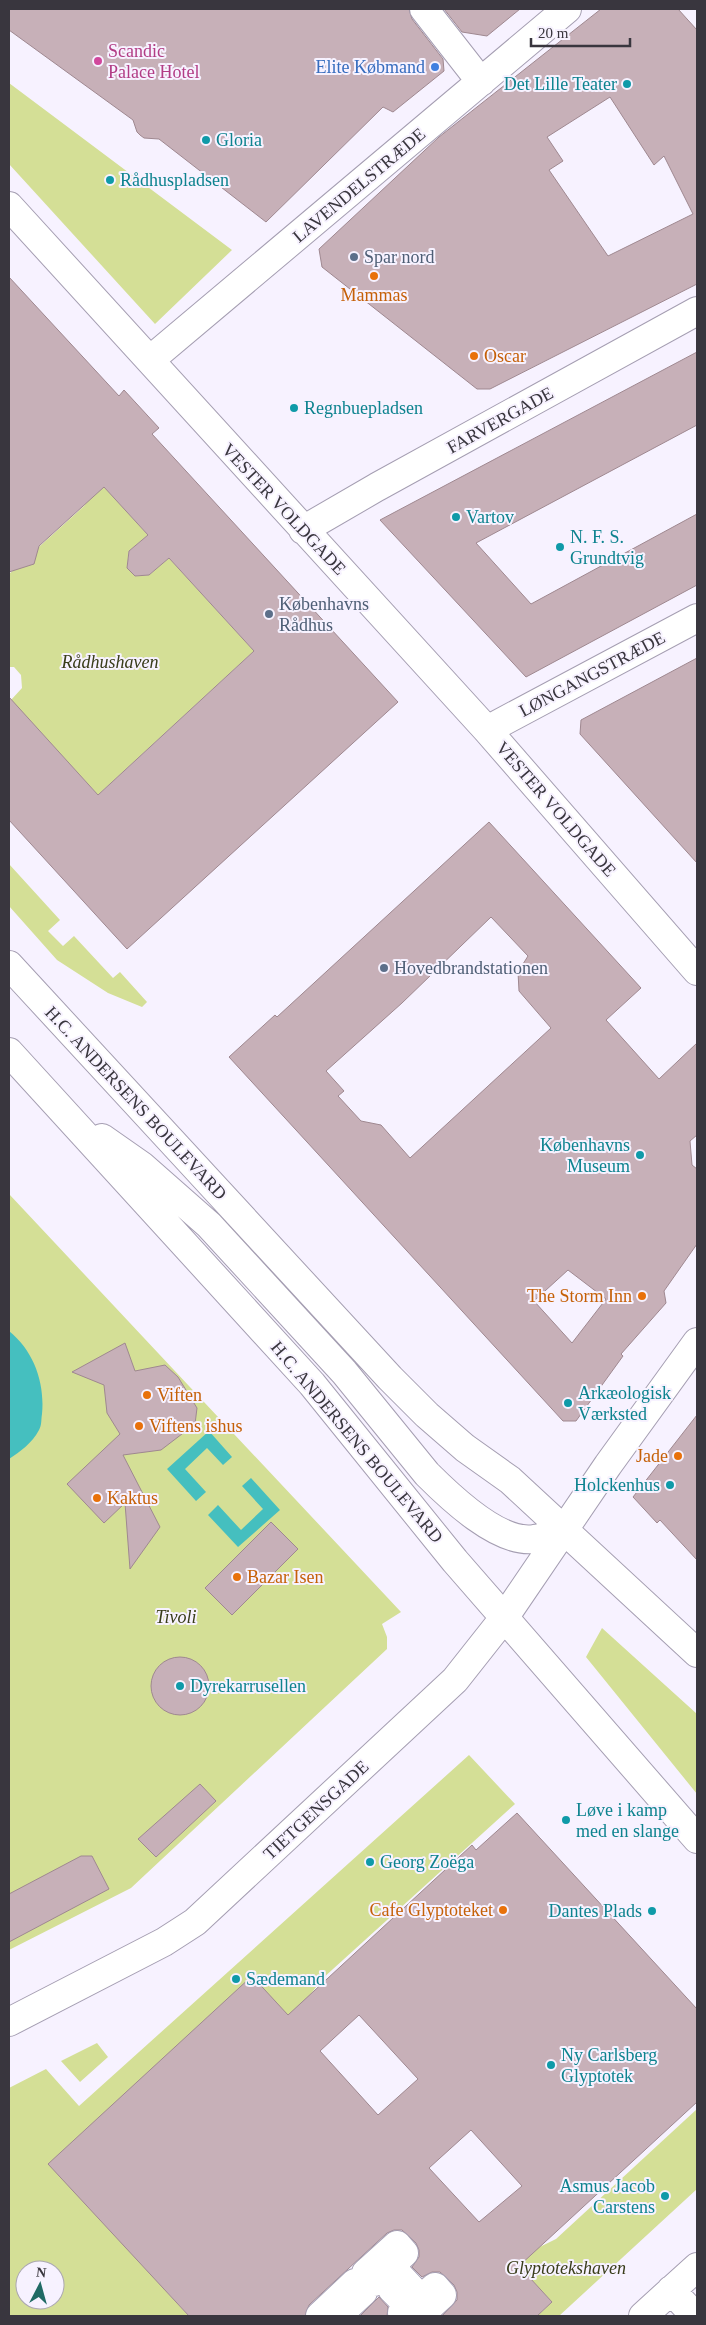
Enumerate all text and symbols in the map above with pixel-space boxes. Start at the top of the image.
scale bar [531,15,630,47]
text: 20 m [538,25,569,41]
place label: Scandic Palace Hotel [108,41,199,82]
marker: Scandic Palace Hotel [92,55,104,67]
place label: Elite Købmand [316,57,425,77]
marker: Elite Købmand [429,61,441,73]
place label: Det Lille Teater [504,74,617,94]
marker: Det Lille Teater [621,78,633,90]
street label: LAVENDELSTRÆDE [289,124,429,246]
place label: Gloria [216,130,262,150]
marker: Gloria [200,134,212,146]
place label: Rådhuspladsen [120,170,229,190]
marker: Rådhuspladsen [104,174,116,186]
place label: Spar nord [364,247,435,267]
marker: Spar nord [348,251,360,263]
marker: Mammas [368,270,380,282]
place label: Mammas [341,285,408,305]
place label: Oscar [484,346,526,366]
marker: Oscar [468,350,480,362]
street label: FARVERGADE [443,383,557,457]
place label: Regnbuepladsen [304,398,423,418]
marker: Regnbuepladsen [288,402,300,414]
street label: VESTER VOLDGADE [218,439,350,579]
place label: Vartov [466,507,514,527]
marker: Vartov [450,511,462,523]
place label: N. F. S. Grundtvig [570,527,644,568]
marker: N. F. S. Grundtvig [554,541,566,553]
place label: Københavns Rådhus [279,594,369,635]
marker: Københavns Rådhus [263,608,275,620]
street label: LØNGANGSTRÆDE [516,627,668,721]
park label: Rådhushaven [61,652,158,672]
street label: VESTER VOLDGADE [492,737,620,881]
place label: Hovedbrandstationen [394,958,548,978]
marker: Hovedbrandstationen [378,962,390,974]
street label: H.C. ANDERSENS BOULEVARD [41,1002,231,1204]
place label: Københavns Museum [540,1135,630,1176]
marker: Københavns Museum [634,1149,646,1161]
place label: The Storm Inn [527,1286,632,1306]
marker: The Storm Inn [636,1290,648,1302]
street label: H.C. ANDERSENS BOULEVARD [267,1337,447,1547]
place label: Arkæologisk Værksted [578,1383,671,1424]
place label: Viften [157,1385,202,1405]
marker: Viften [141,1389,153,1401]
marker: Arkæologisk Værksted [562,1397,574,1409]
place label: Viftens ishus [149,1416,242,1436]
marker: Viftens ishus [133,1420,145,1432]
place label: Jade [636,1446,668,1466]
marker: Jade [672,1450,684,1462]
place label: Holckenhus [574,1475,660,1495]
marker: Holckenhus [664,1479,676,1491]
place label: Kaktus [107,1488,158,1508]
marker: Kaktus [91,1492,103,1504]
place label: Bazar Isen [247,1567,323,1587]
marker: Bazar Isen [231,1571,243,1583]
park label: Tivoli [155,1607,197,1627]
place label: Dyrekarrusellen [190,1676,306,1696]
marker: Dyrekarrusellen [174,1680,186,1692]
street label: TIETGENSGADE [259,1756,373,1864]
place label: Løve i kamp med en slange [576,1800,679,1841]
marker: Løve i kamp med en slange [560,1814,572,1826]
place label: Georg Zoëga [380,1852,474,1872]
marker: Georg Zoëga [364,1856,376,1868]
place label: Cafe Glyptoteket [370,1900,493,1920]
place label: Dantes Plads [549,1901,642,1921]
marker: Cafe Glyptoteket [497,1904,509,1916]
marker: Dantes Plads [646,1905,658,1917]
place label: Sædemand [246,1969,325,1989]
marker: Sædemand [230,1973,242,1985]
place label: Ny Carlsberg Glyptotek [561,2045,657,2086]
marker: Ny Carlsberg Glyptotek [545,2059,557,2071]
place label: Asmus Jacob Carstens [560,2176,655,2217]
marker: Asmus Jacob Carstens [659,2190,671,2202]
park label: Glyptotekshaven [506,2258,626,2278]
north arrow [15,2260,65,2310]
text: N [35,2265,47,2281]

